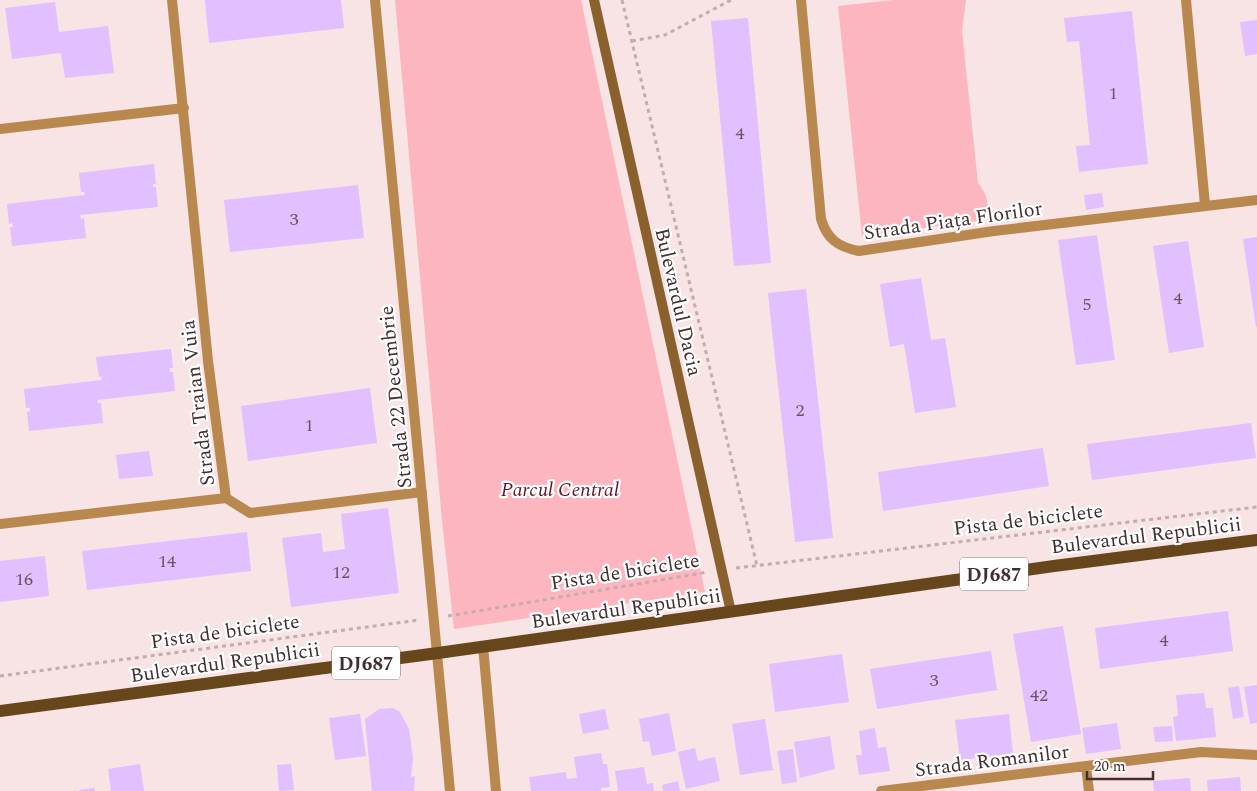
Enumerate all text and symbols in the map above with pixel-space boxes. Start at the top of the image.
house number: 1 [1109,80,1118,107]
house number: 4 [736,120,745,147]
street label: Strada Piața Florilor [862,194,1044,248]
house number: 3 [290,206,299,233]
street label: Bulevardul Dacia [646,225,710,380]
house number: 4 [1174,285,1183,312]
house number: 5 [1083,291,1092,318]
street label: Strada 22 Decembrie [371,304,421,490]
street label: Strada Traian Vuia [173,318,223,488]
house number: 2 [796,397,805,424]
house number: 1 [305,412,314,439]
park label: Parcul Central [501,475,619,505]
street label: Pista de biciclete [952,496,1105,544]
street label: Bulevardul Republicii [1049,509,1243,563]
street label: Pista de biciclete [549,545,702,599]
house number: 14 [158,548,176,575]
road number: DJ687 [960,558,1028,590]
house number: 12 [332,559,350,586]
house number: 16 [15,566,33,593]
street label: Bulevardul Republicii [529,581,723,637]
street label: Pista de biciclete [149,607,302,657]
house number: 4 [1160,627,1169,654]
street label: Bulevardul Republicii [128,635,322,691]
road number: DJ687 [332,646,400,680]
house number: 3 [930,667,939,694]
house number: 42 [1030,682,1048,709]
street label: Strada Romanilor [913,737,1071,785]
scale bar [1087,748,1153,780]
text: 20 m [1094,755,1126,778]

